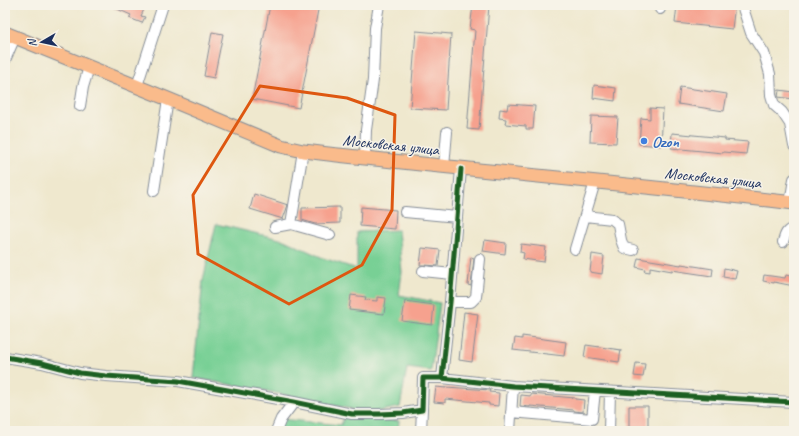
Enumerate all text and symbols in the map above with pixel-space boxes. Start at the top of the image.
north arrow [22,22,62,62]
text: N [24,37,40,48]
street label: Московская улица [342,130,441,160]
place label: Ozon [652,132,679,152]
marker: Ozon [639,136,649,146]
street label: Московская улица [664,163,763,193]

